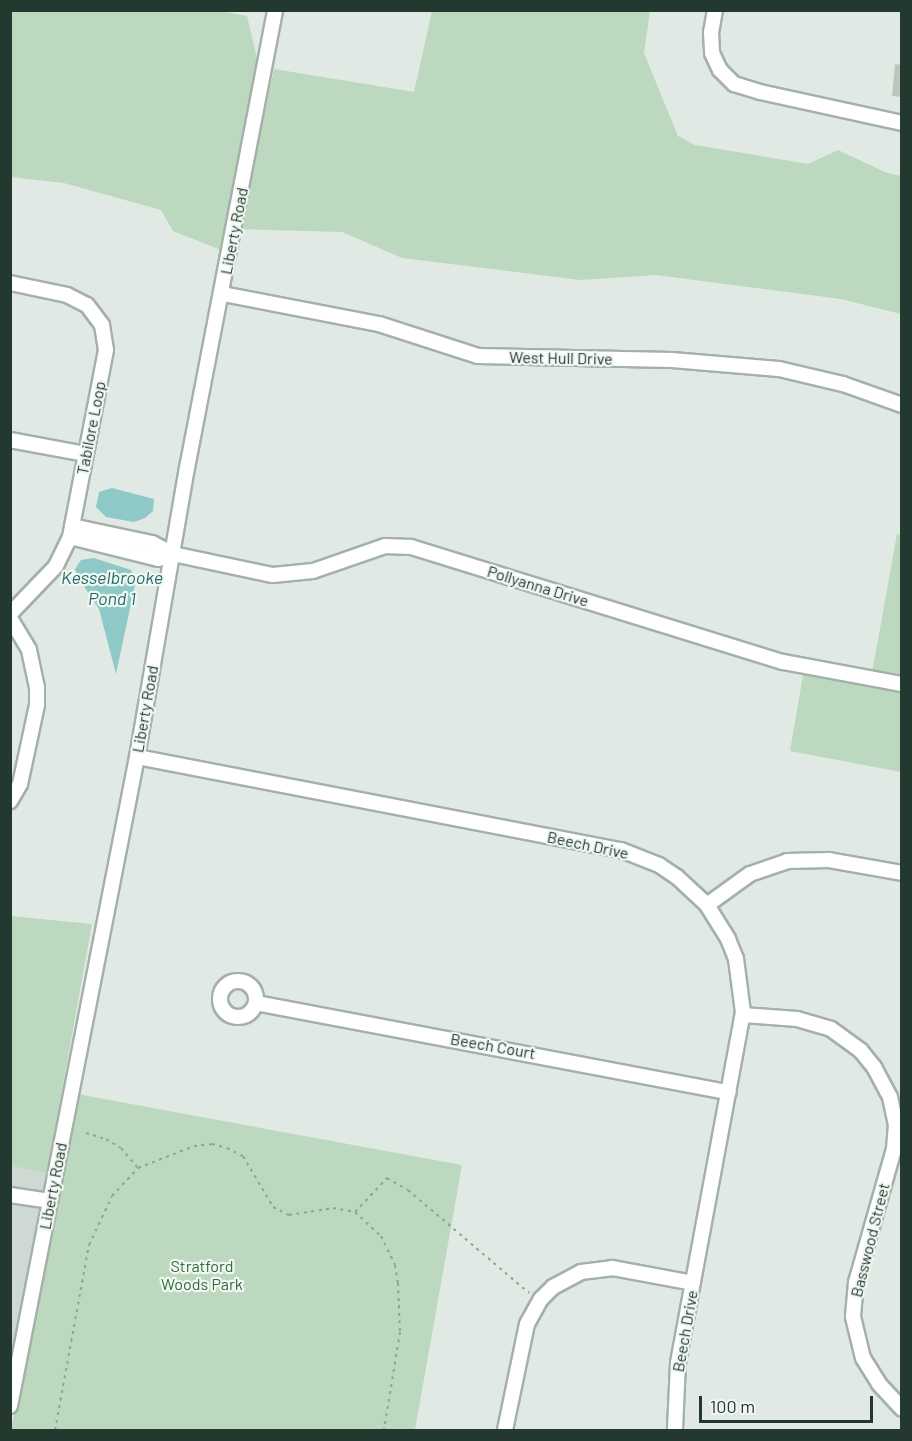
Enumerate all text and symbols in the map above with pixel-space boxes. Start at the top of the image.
street label: Liberty Road [216,186,252,276]
street label: West Hull Drive [509,347,613,369]
street label: Tabilore Loop [73,379,109,477]
street label: Pollyanna Drive [485,561,591,611]
water label: Kesselbrooke Pond 1 [61,567,163,610]
street label: Liberty Road [128,664,162,754]
street label: Beech Drive [545,827,631,863]
street label: Beech Court [449,1029,537,1063]
street label: Liberty Road [35,1141,71,1231]
street label: Basswood Street [847,1181,893,1299]
park label: Stratford Woods Park [161,1256,243,1294]
street label: Beech Drive [668,1289,702,1373]
scale bar [702,1384,876,1422]
text: 100 m [710,1395,755,1417]

